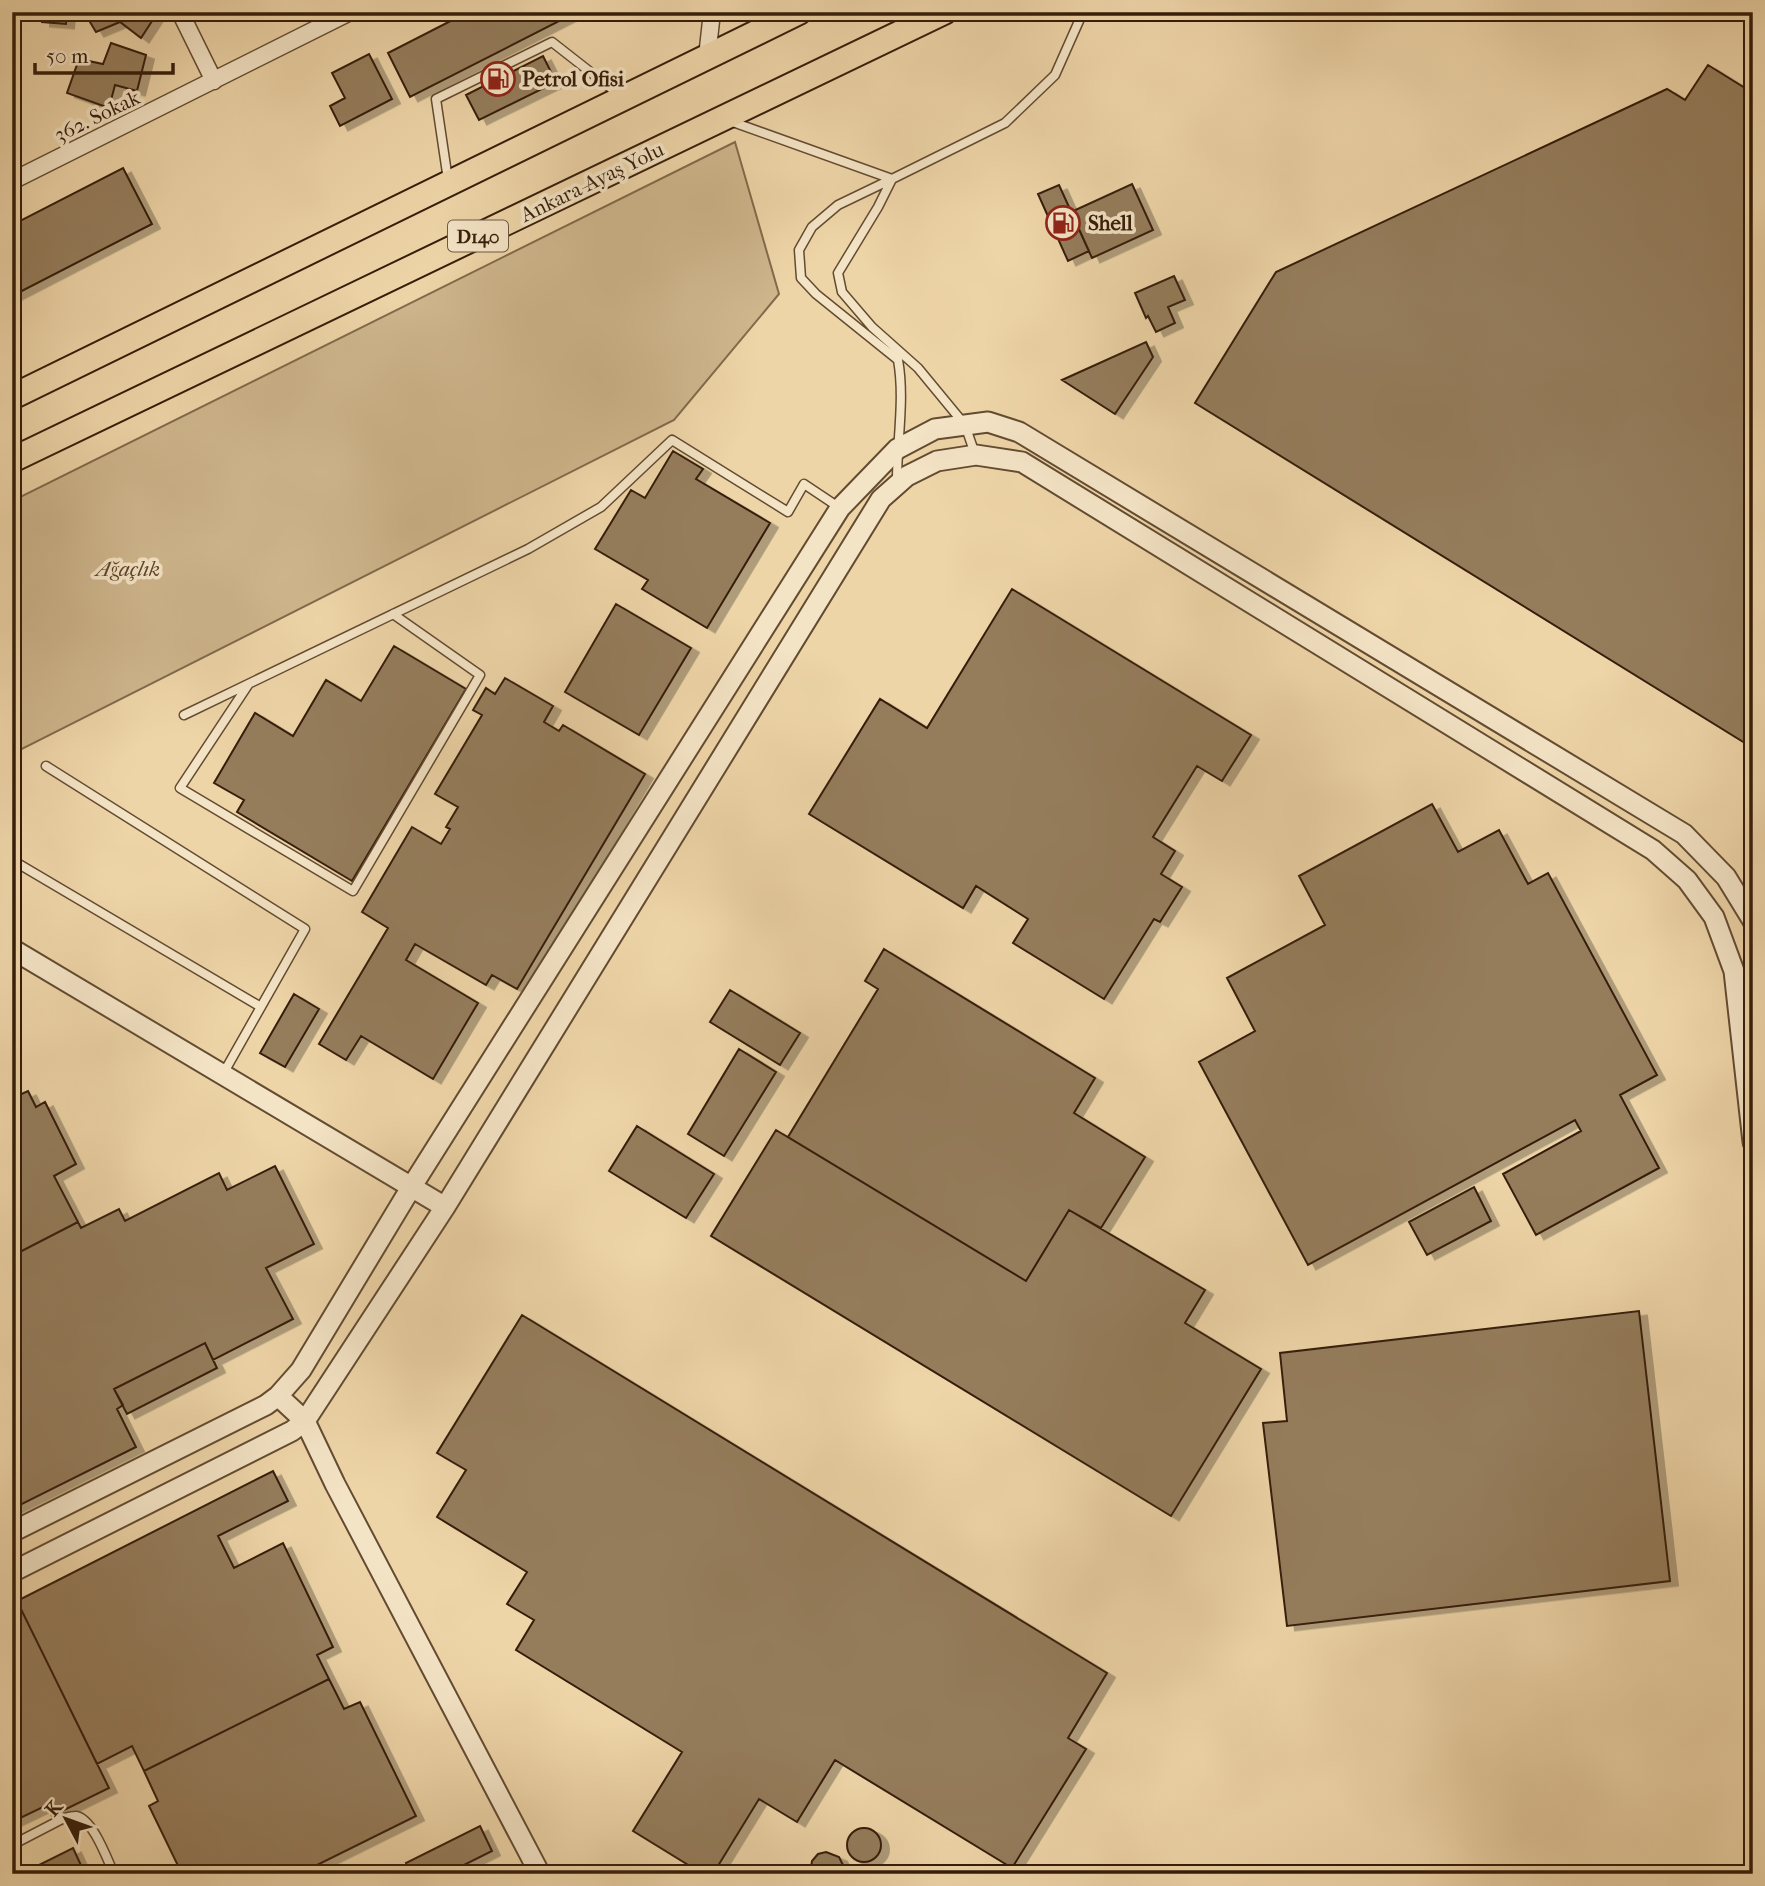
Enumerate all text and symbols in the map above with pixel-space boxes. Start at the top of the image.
scale bar [35,32,173,76]
text: 50 m [46,44,89,68]
fuel station icon: Petrol Ofisi [479,60,517,98]
place label: Petrol Ofisi [522,67,625,91]
street label: 362. Sokak [50,85,144,147]
street label: Ankara-Ayaş Yolu [516,137,668,228]
fuel station icon: Shell [1044,204,1082,242]
place label: Shell [1088,211,1133,235]
road number: D140 [448,220,508,252]
park label: Ağaçlık [93,557,160,581]
north arrow [32,1784,102,1854]
text: K [41,1795,68,1821]

